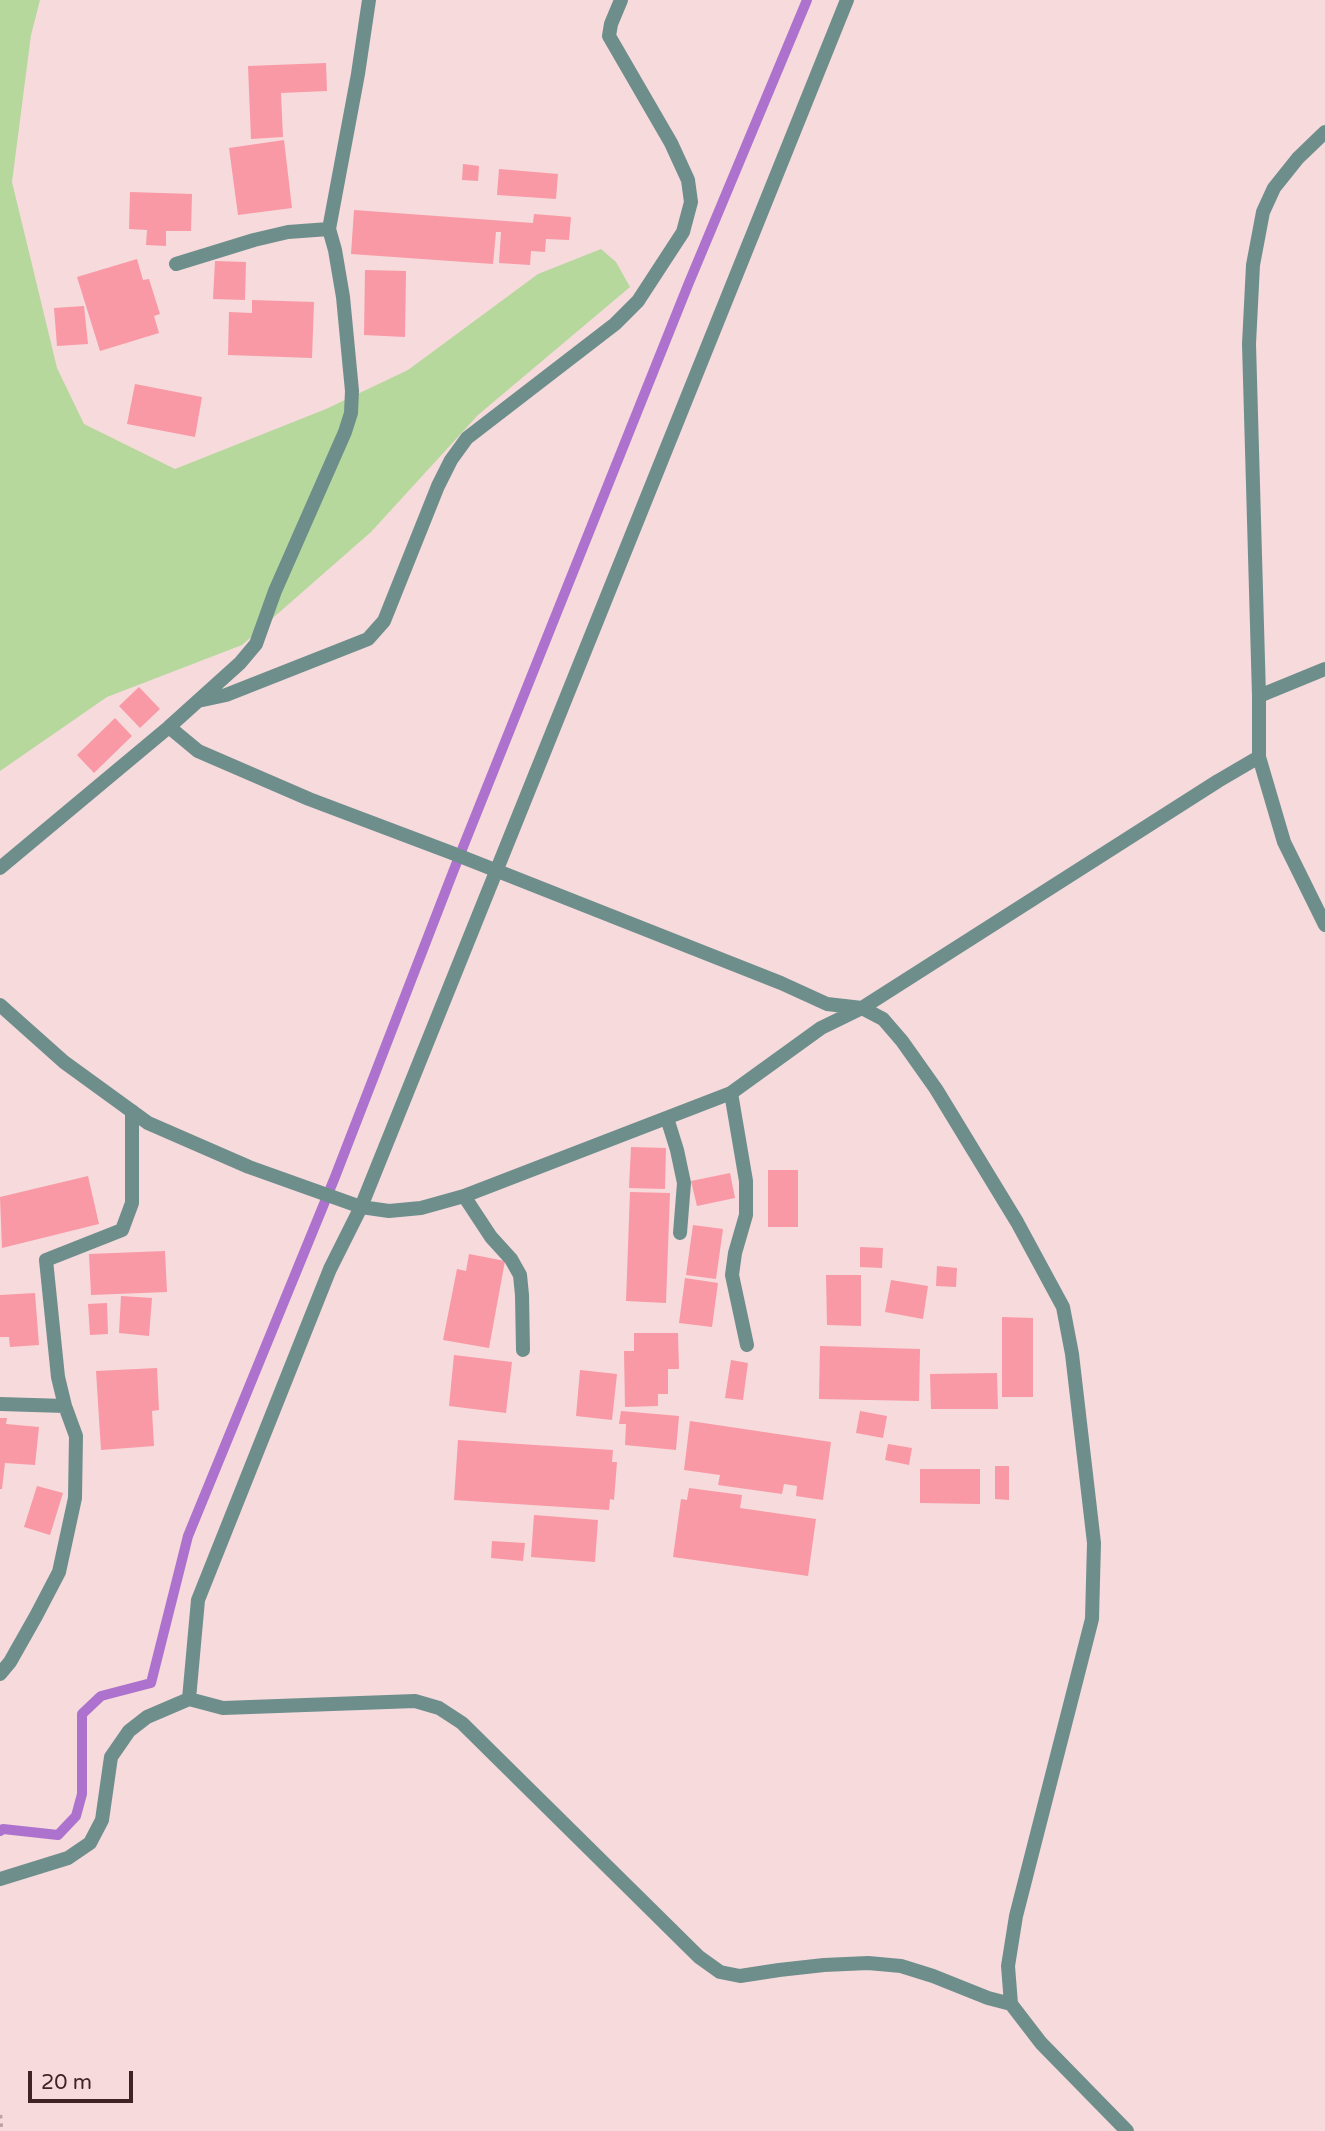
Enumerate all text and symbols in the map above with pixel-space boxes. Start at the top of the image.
scale bar [32,2058,136,2102]
text: 20 m [41,2070,92,2095]

